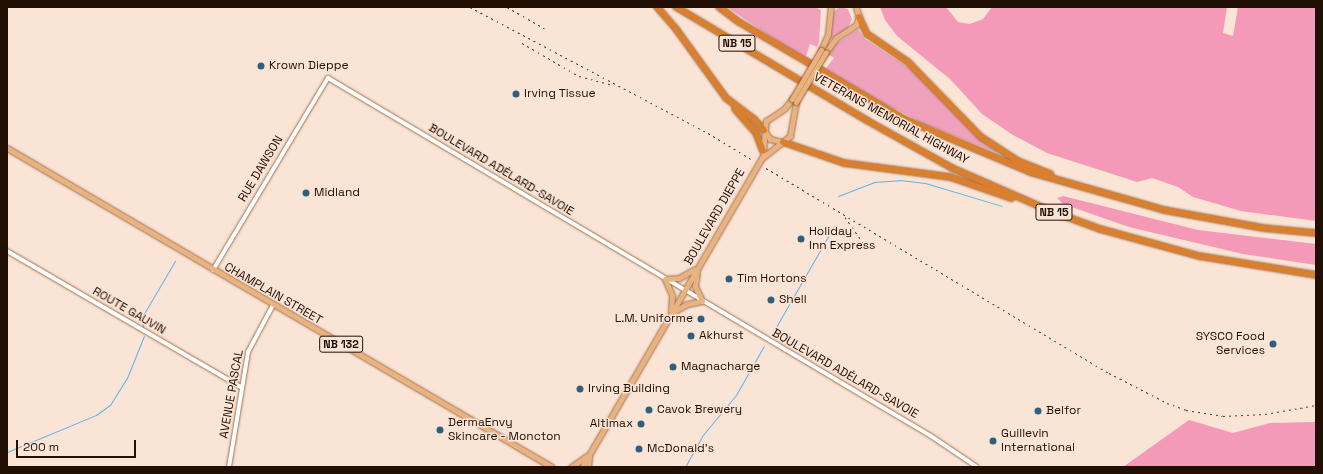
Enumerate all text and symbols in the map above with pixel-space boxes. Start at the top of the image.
road number: NB 15 [718,34,756,52]
place label: Krown Dieppe [269,59,349,73]
marker: Krown Dieppe [256,61,266,71]
street label: VETERANS MEMORIAL HIGHWAY [811,70,971,168]
place label: Irving Tissue [524,87,596,101]
marker: Irving Tissue [511,89,521,99]
street label: BOULEVARD ADÉLARD-SAVOIE [426,121,576,219]
street label: RUE DAWSON [236,133,286,205]
street label: BOULEVARD DIEPPE [682,166,748,268]
place label: Midland [314,186,360,200]
marker: Midland [301,188,311,198]
road number: NB 15 [1035,203,1073,221]
place label: Holiday Inn Express [809,225,875,253]
marker: Holiday Inn Express [796,234,806,244]
street label: CHAMPLAIN STREET [221,260,325,328]
place label: Tim Hortons [737,272,807,286]
marker: Tim Hortons [724,274,734,284]
street label: ROUTE GAUVIN [90,284,168,338]
place label: Shell [779,293,807,307]
marker: Shell [766,295,776,305]
place label: L.M. Uniforme [614,312,693,326]
marker: L.M. Uniforme [696,314,706,324]
street label: BOULEVARD ADÉLARD-SAVOIE [769,326,921,422]
place label: Akhurst [699,329,744,343]
place label: SYSCO Food Services [1196,330,1265,358]
marker: Akhurst [686,331,696,341]
road number: NB 132 [319,335,363,353]
marker: SYSCO Food Services [1268,339,1278,349]
street label: AVENUE PASCAL [217,348,247,440]
place label: Magnacharge [681,360,760,374]
marker: Magnacharge [668,362,678,372]
place label: Irving Building [588,382,670,396]
marker: Irving Building [575,384,585,394]
place label: Cavok Brewery [657,403,742,417]
place label: Belfor [1046,404,1081,418]
marker: Cavok Brewery [644,405,654,415]
marker: Belfor [1033,406,1043,416]
place label: DermaEnvy Skincare - Moncton [448,416,561,444]
place label: Altimax [590,417,633,431]
marker: Altimax [636,419,646,429]
marker: DermaEnvy Skincare - Moncton [435,425,445,435]
place label: Guillevin International [1001,427,1075,455]
scale bar [18,432,138,458]
marker: Guillevin International [988,436,998,446]
text: 200 m [23,439,59,455]
place label: McDonald's [647,442,714,456]
marker: McDonald's [634,444,644,454]

